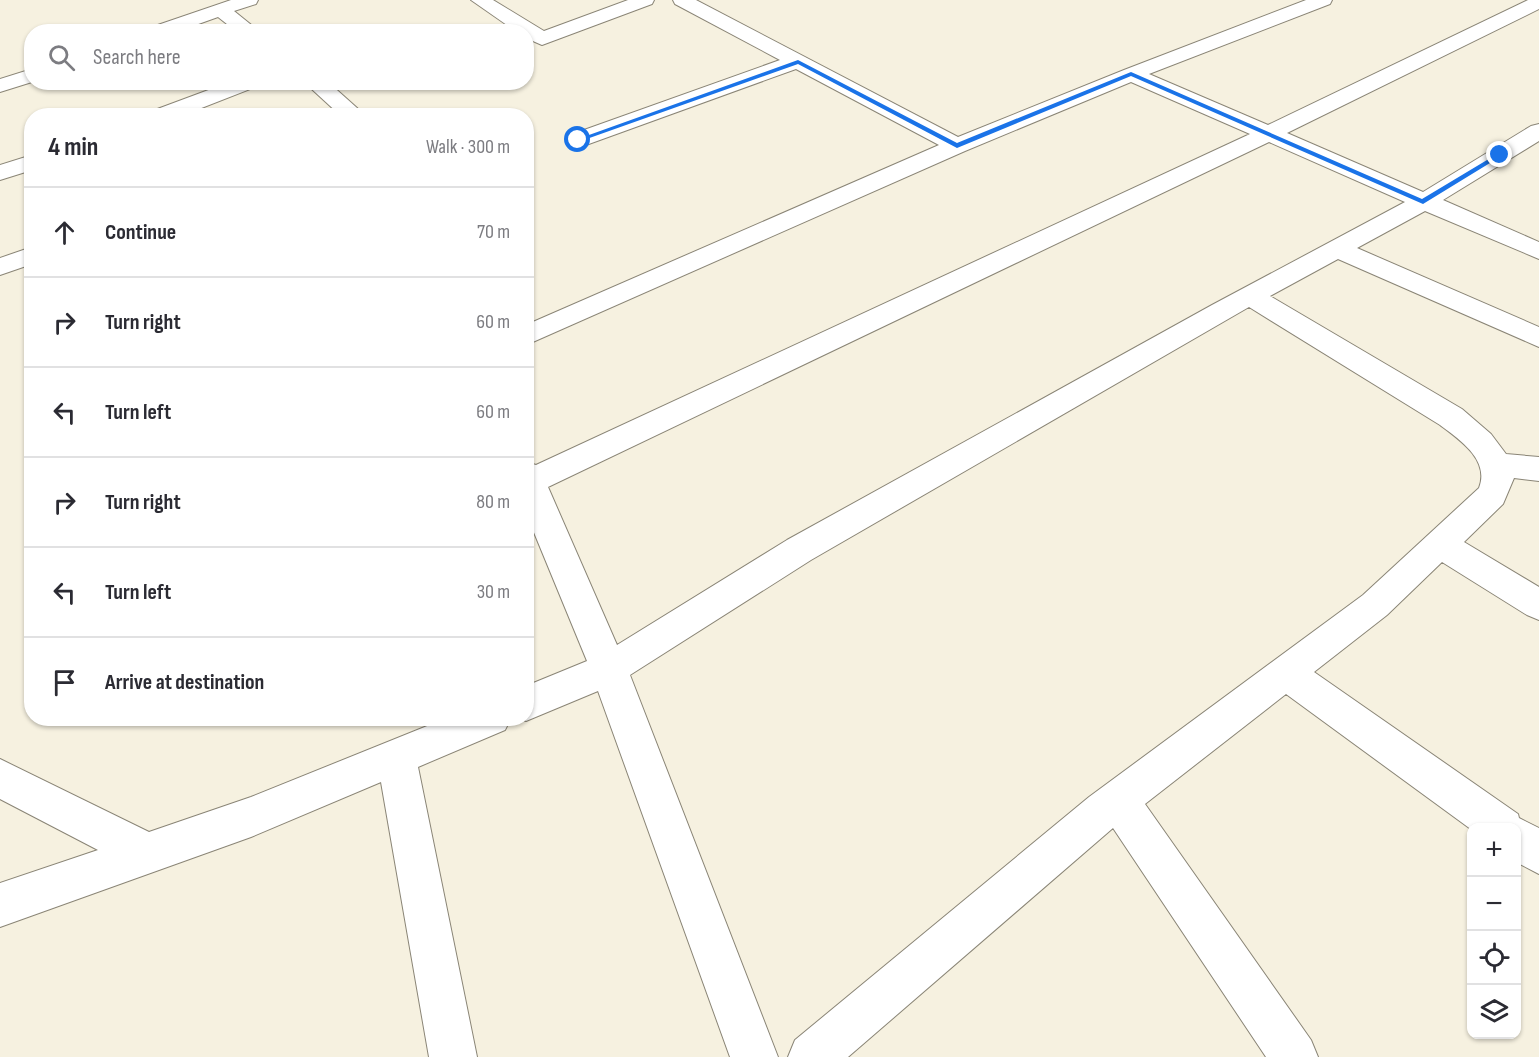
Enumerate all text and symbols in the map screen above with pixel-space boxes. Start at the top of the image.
search box [24,24,534,90]
icon: search [45,41,78,74]
text: Search here [93,44,180,71]
route start [564,126,590,152]
text: 4 min [48,132,98,163]
text: Walk · 300 m [426,135,510,159]
route end [1486,141,1512,167]
icon: ahead [48,216,81,249]
text: Continue [105,219,176,246]
text: 70 m [477,220,510,244]
icon: right [48,306,81,339]
text: Turn right [105,309,181,336]
text: 60 m [476,310,510,334]
icon: left [48,396,81,429]
text: Turn left [105,399,171,426]
text: 60 m [476,400,510,424]
icon: right [48,486,81,519]
text: Turn right [105,489,181,516]
text: 80 m [476,490,510,514]
icon: left [48,576,81,609]
text: Turn left [105,579,171,606]
text: 30 m [477,580,510,604]
icon: arrive [48,666,81,699]
text: Arrive at destination [105,669,264,696]
map controls [1467,823,1521,1039]
button: + [1467,823,1521,877]
button: − [1467,877,1521,931]
button: locate [1467,931,1521,985]
button: layers [1467,985,1521,1039]

